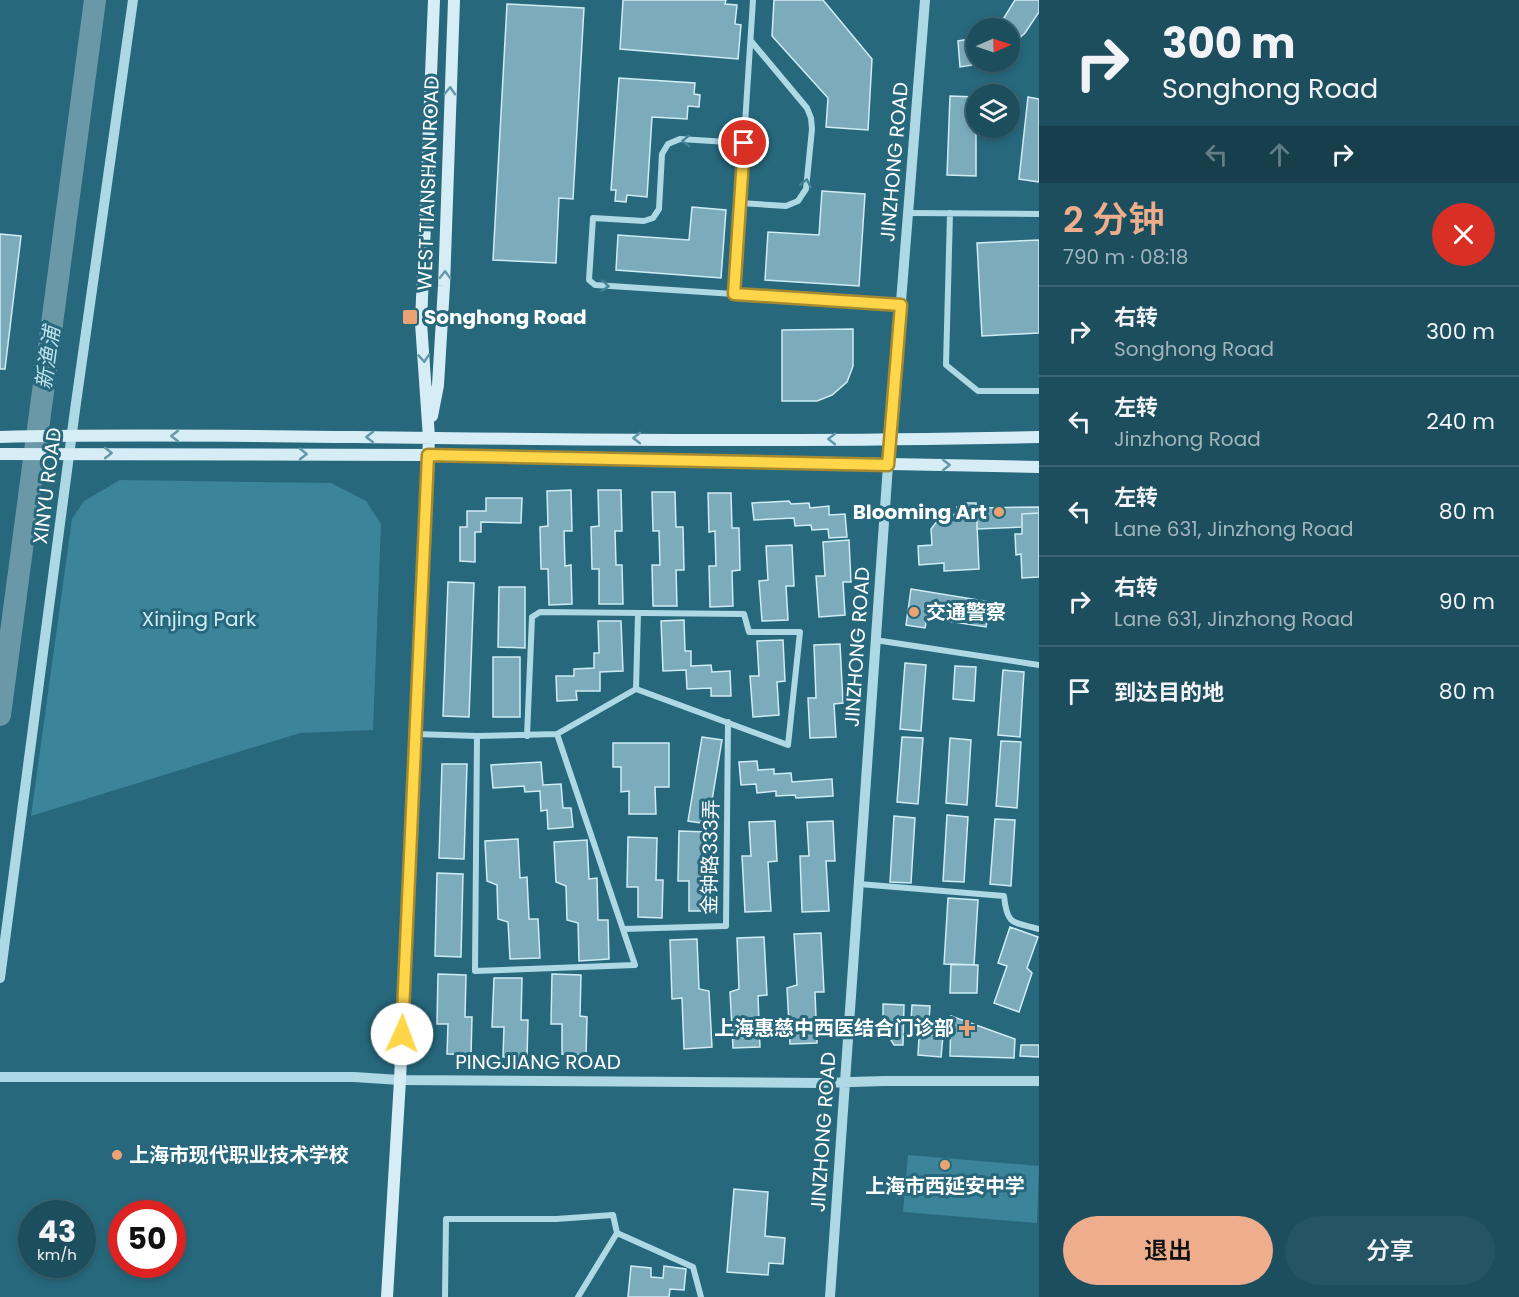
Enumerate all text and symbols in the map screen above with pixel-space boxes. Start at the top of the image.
text: 300 m [1162,14,1296,73]
north arrow [966,18,1020,72]
map controls [966,18,1020,138]
icon: right [1063,24,1141,102]
text: Songhong Road [1162,70,1378,107]
street label: WEST TIANSHAN ROAD [410,75,446,291]
street label: JINZHONG ROAD [873,81,915,243]
button: layers [966,84,1020,138]
one-way arrow [444,86,457,95]
pin [718,117,769,168]
icon: arrive [727,126,760,159]
one-way arrow [681,134,690,147]
icon: left [1200,138,1233,171]
icon: ahead [1263,138,1296,171]
icon: right [1326,138,1359,171]
one-way arrow [799,179,812,189]
text: 2 分钟 [1063,194,1164,245]
button: close [1432,203,1495,266]
text: 790 m · 08:18 [1063,243,1188,271]
one-way arrow [438,271,451,280]
one-way arrow [600,279,609,292]
text: 右转 [1114,302,1158,333]
place label: Songhong Road [424,303,587,331]
marker: Songhong Road [401,308,419,326]
icon: right [1063,315,1096,348]
text: 300 m [1426,316,1495,347]
water label: 新渔浦 [29,322,67,391]
text: Songhong Road [1114,335,1274,363]
one-way arrow [417,354,430,363]
text: 左转 [1114,392,1158,423]
icon: left [1063,405,1096,438]
text: 240 m [1426,406,1495,437]
text: Jinzhong Road [1114,425,1261,453]
street label: XINYU ROAD [26,426,68,546]
one-way arrow [171,430,180,442]
one-way arrow [366,431,375,443]
one-way arrow [632,432,641,444]
one-way arrow [827,433,836,445]
one-way arrow [104,447,113,460]
one-way arrow [299,448,308,460]
one-way arrow [942,459,951,472]
text: 左转 [1114,482,1158,513]
icon: left [1063,495,1096,528]
text: 80 m [1439,496,1495,527]
place label: Blooming Art [853,498,987,526]
marker: Blooming Art [992,505,1006,519]
text: Lane 631, Jinzhong Road [1114,515,1354,543]
street label: JINZHONG ROAD [837,566,877,728]
text: 右转 [1114,572,1158,603]
icon: right [1063,585,1096,618]
text: 90 m [1439,586,1495,617]
place label: 交通警察 [926,598,1006,626]
park label: Xinjing Park [142,605,257,633]
marker: 交通警察 [907,605,921,619]
text: Lane 631, Jinzhong Road [1114,605,1354,633]
icon: arrive [1063,675,1096,708]
text: 80 m [1439,676,1495,707]
text: 到达目的地 [1114,677,1224,708]
street label: 金钟路333弄 [695,799,725,915]
position arrow [370,1002,434,1066]
place label: 上海惠慈中西医结合门诊部 [714,1014,954,1042]
marker: 上海惠慈中西医结合门诊部 [958,1019,976,1037]
street label: PINGJIANG ROAD [455,1048,621,1076]
street label: JINZHONG ROAD [803,1051,843,1213]
place label: 上海市现代职业技术学校 [129,1141,349,1169]
marker: 上海市现代职业技术学校 [110,1148,124,1162]
marker: 上海市西延安中学 [938,1158,952,1172]
place label: 上海市西延安中学 [865,1172,1025,1200]
speed limit sign: 50 [108,1200,186,1278]
text: 43 [38,1210,76,1253]
button: 退出 [1063,1216,1273,1285]
button: 分享 [1285,1216,1495,1285]
text: km/h [37,1244,77,1265]

